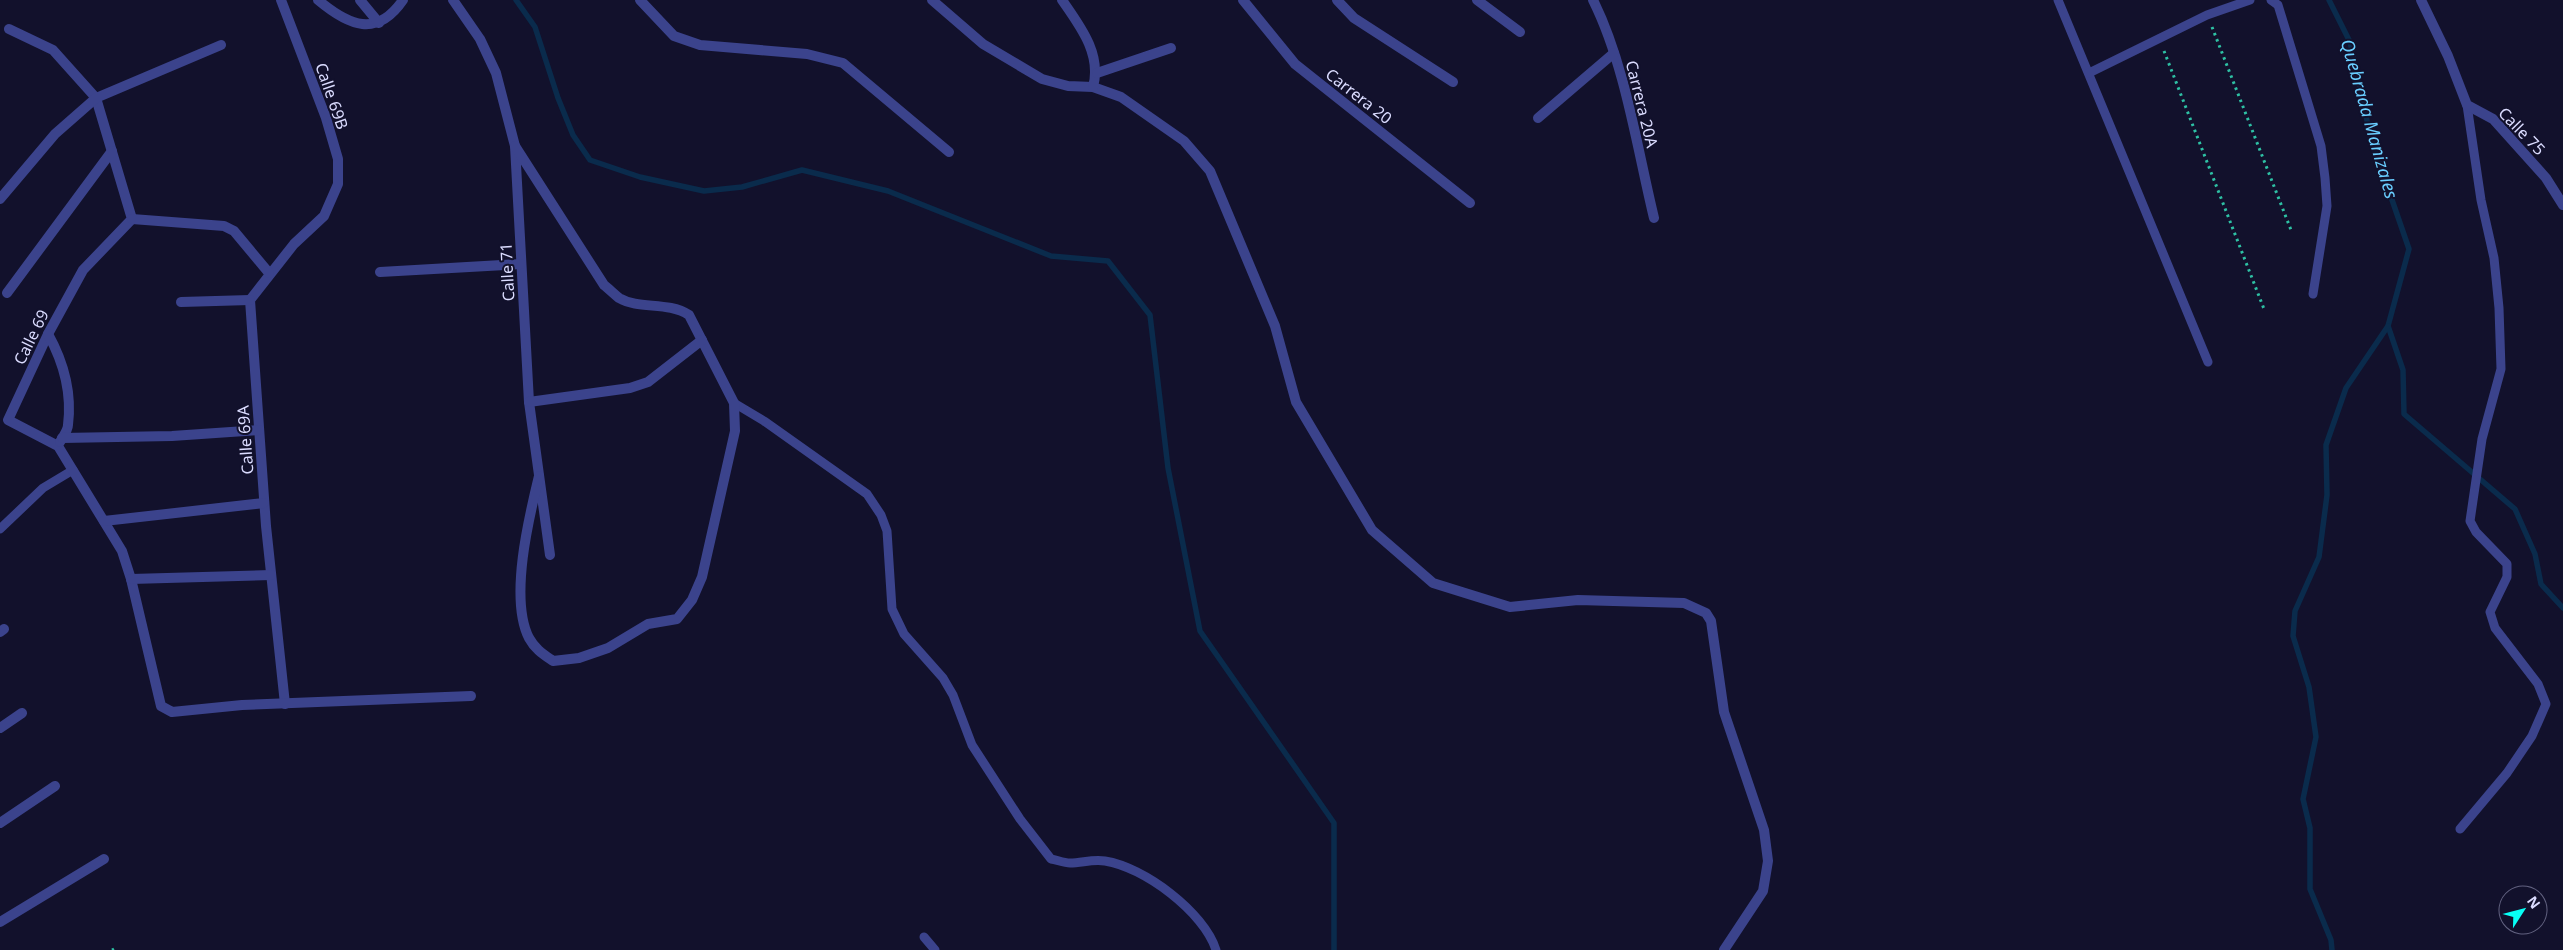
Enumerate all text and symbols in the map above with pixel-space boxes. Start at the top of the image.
water label: Quebrada Manizales [2336,36,2404,202]
street label: Carrera 20A [1621,58,1664,151]
street label: Calle 69B [310,60,354,132]
street label: Carrera 20 [1321,63,1397,129]
street label: Calle 75 [2494,102,2550,160]
street label: Calle 71 [494,242,520,302]
street label: Calle 69 [8,306,54,368]
street label: Calle 69A [232,404,258,475]
north arrow [2498,885,2548,935]
text: N [2523,892,2545,912]

